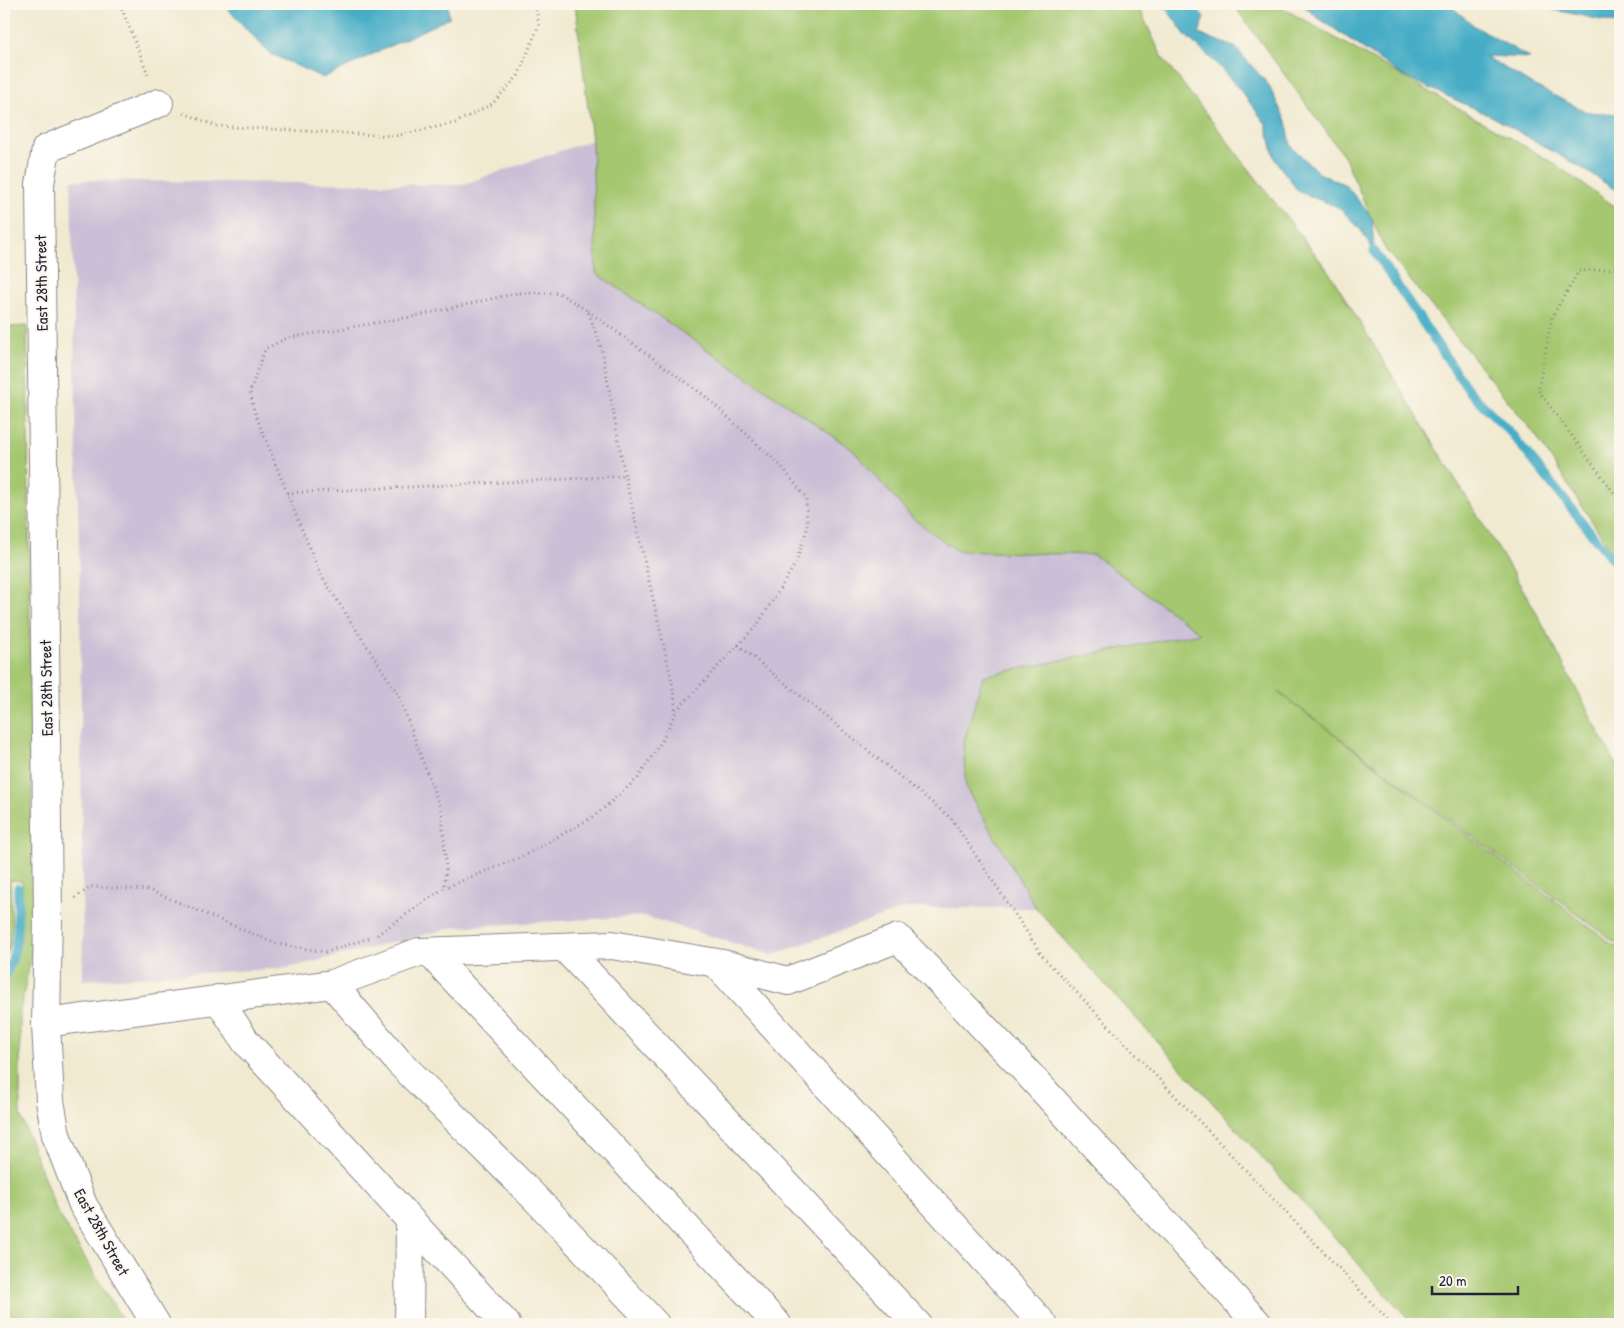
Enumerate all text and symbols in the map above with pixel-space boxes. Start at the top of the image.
street label: East 28th Street [29,234,53,331]
street label: East 28th Street [34,639,58,736]
street label: East 28th Street [69,1185,135,1280]
scale bar [1432,1263,1518,1295]
text: 20 m [1439,1270,1466,1291]

